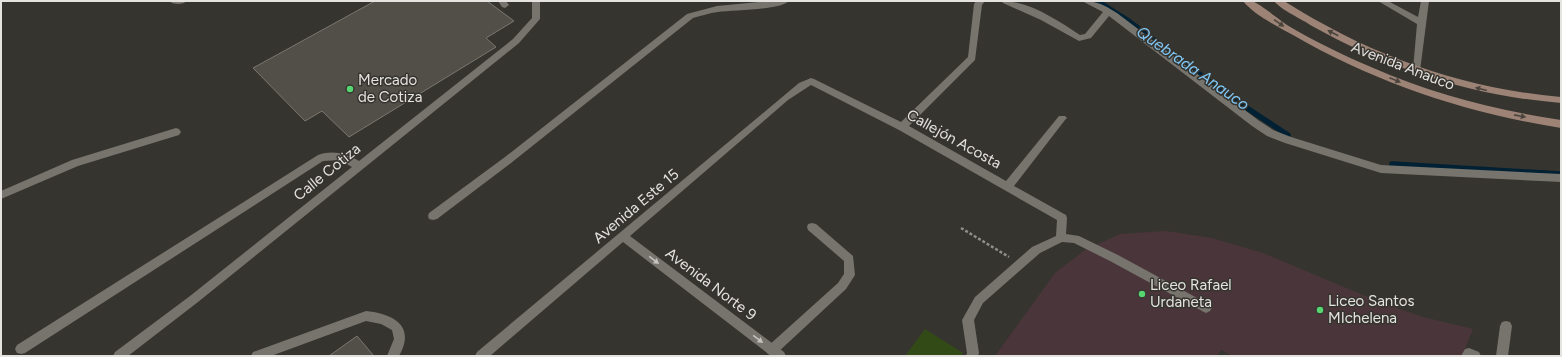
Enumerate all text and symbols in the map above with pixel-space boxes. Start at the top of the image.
one-way arrow [1274,19,1284,27]
water label: Quebrada Anauco [1133,22,1253,114]
one-way arrow [1328,30,1339,36]
street label: Avenida Anauco [1349,38,1457,94]
place label: Mercado de Cotiza [358,71,422,106]
one-way arrow [1390,78,1402,84]
marker: Mercado de Cotiza [345,84,355,94]
one-way arrow [1475,85,1487,91]
street label: Callejón Acosta [904,106,1004,172]
one-way arrow [1514,113,1526,119]
street label: Calle Cotiza [290,140,364,204]
street label: Avenida Este 15 [590,165,682,247]
street label: Avenida Norte 9 [662,244,760,324]
one-way arrow [649,256,660,264]
place label: Liceo Rafael Urdaneta [1150,276,1232,311]
marker: Liceo Rafael Urdaneta [1137,289,1147,299]
place label: Liceo Santos MIchelena [1328,292,1415,327]
marker: Liceo Santos MIchelena [1315,305,1325,315]
one-way arrow [752,335,763,343]

